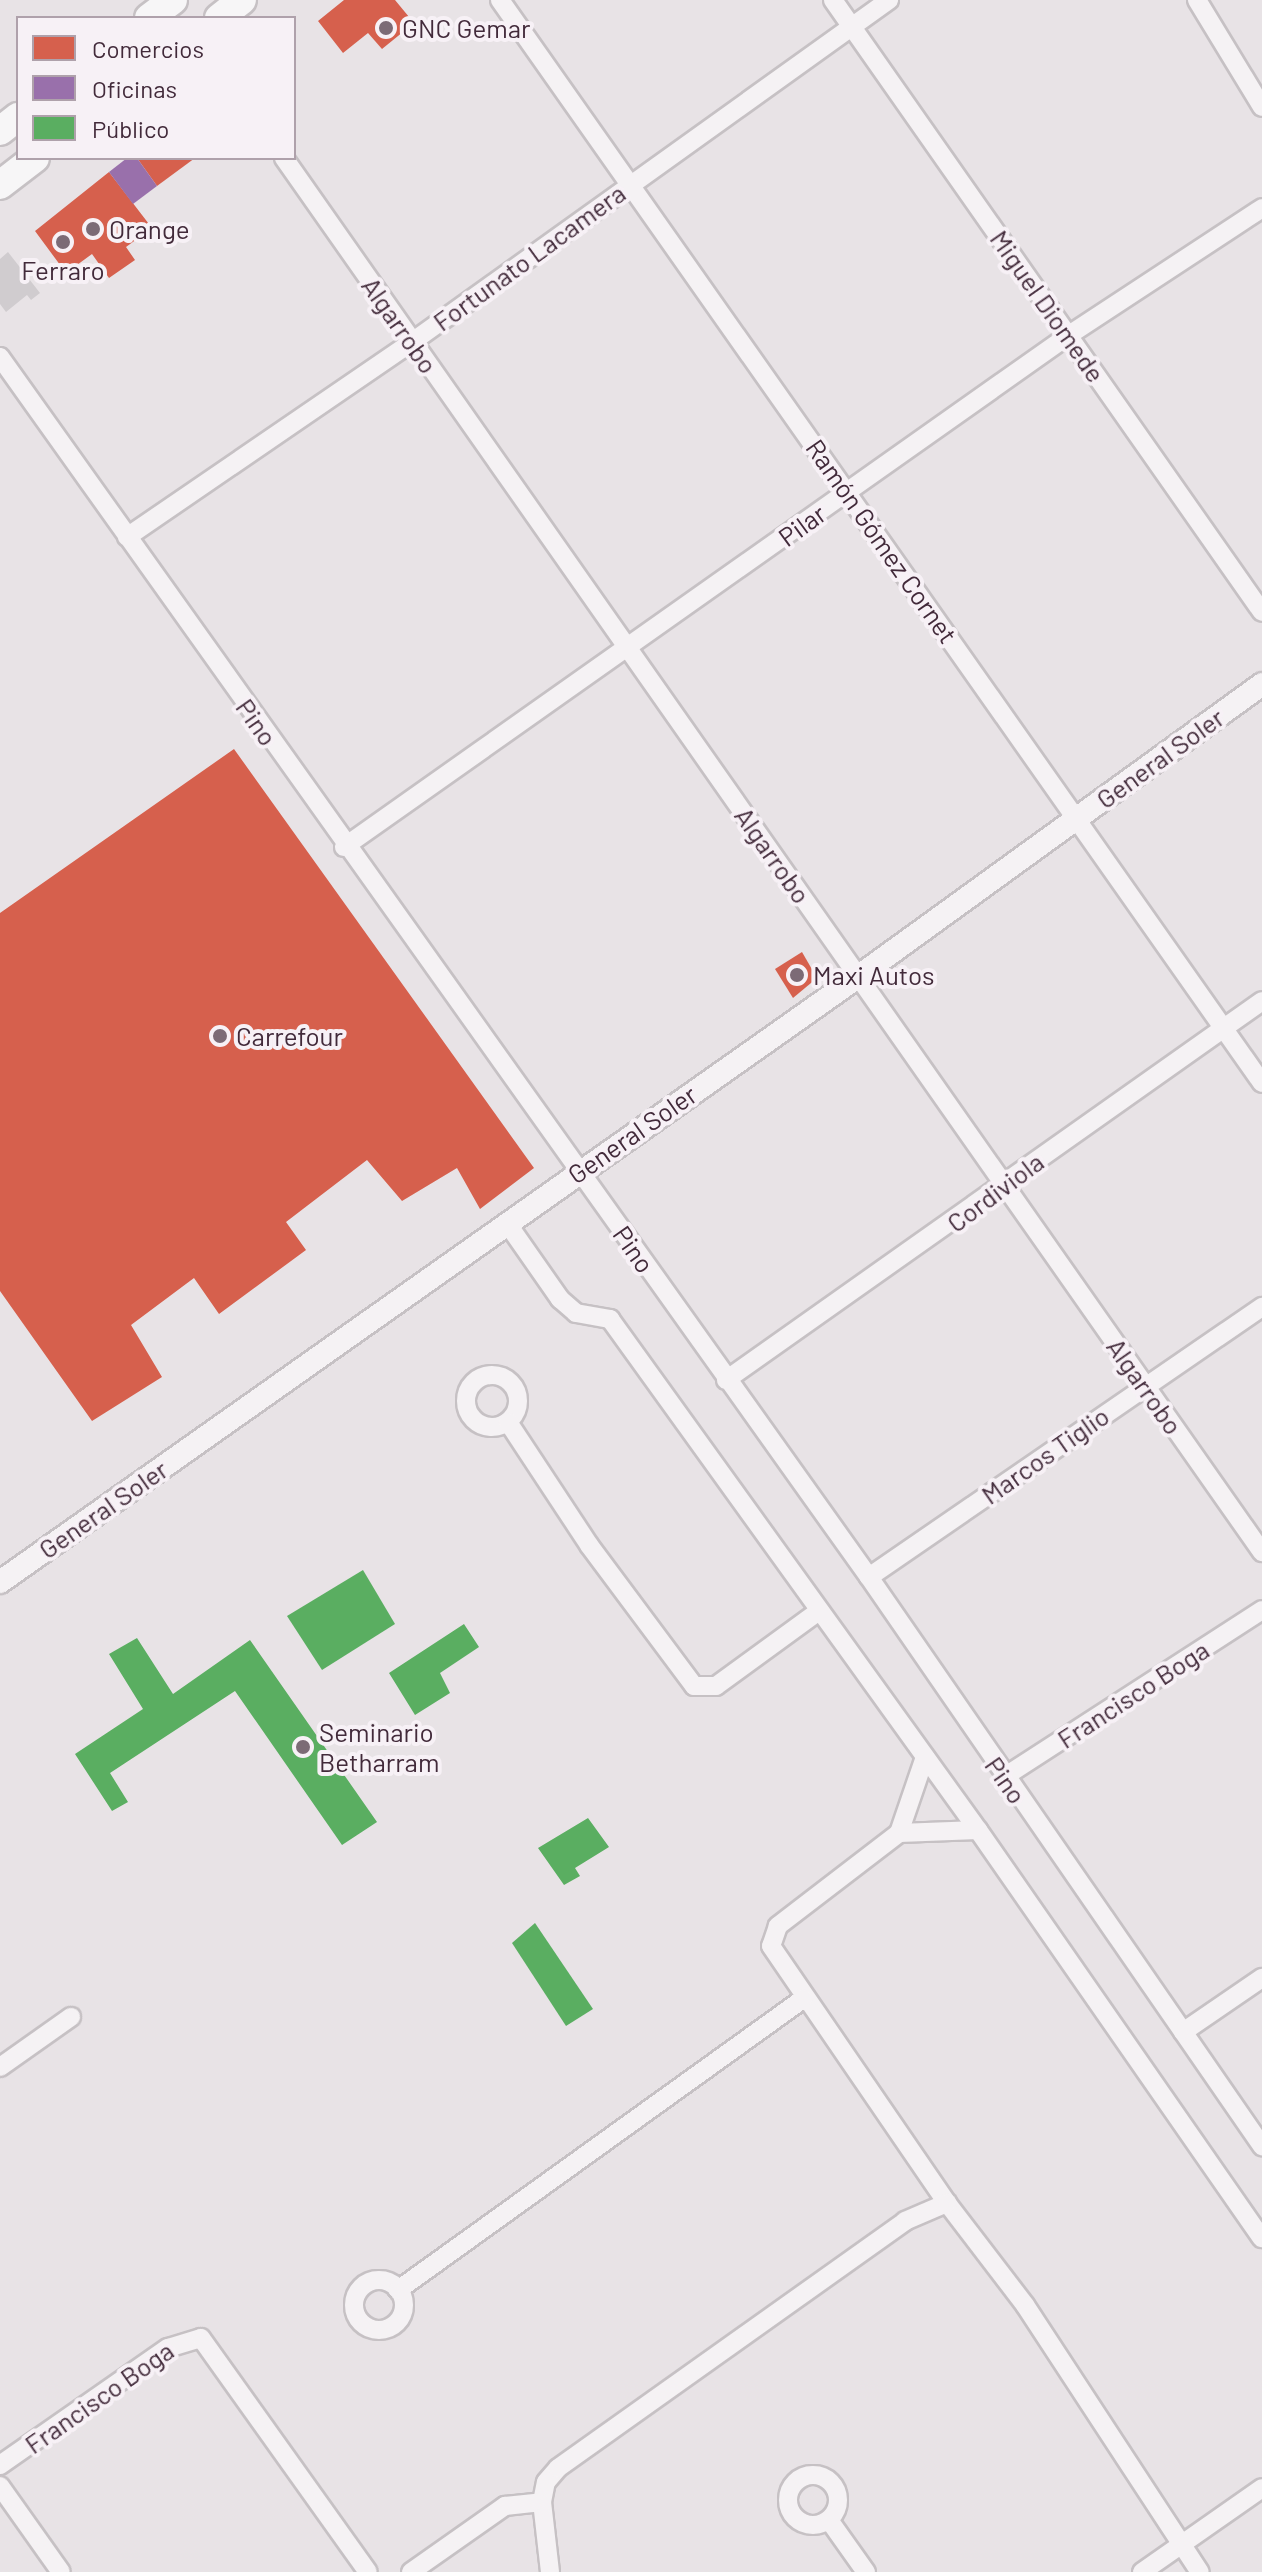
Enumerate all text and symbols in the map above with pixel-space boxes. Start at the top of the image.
place label: GNC Gemar [402,12,531,44]
legend [16,16,296,160]
marker: GNC Gemar [377,19,395,37]
text: Comercios [92,34,204,63]
text: Oficinas [92,74,177,103]
text: Público [92,114,169,143]
street label: Fortunato Lacamera [427,177,631,337]
place label: Orange [109,213,190,245]
marker: Orange [84,220,102,238]
street label: Miguel Diomede [984,224,1112,388]
marker: Ferraro [54,233,72,251]
place label: Ferraro [21,254,105,286]
street label: Algarrobo [356,271,444,379]
street label: Ramón Gómez Cornet [800,433,964,649]
street label: Pilar [772,497,832,553]
street label: Pino [230,693,284,751]
street label: General Soler [1090,701,1230,815]
street label: Algarrobo [729,801,817,909]
place label: Maxi Autos [813,959,935,991]
marker: Maxi Autos [788,966,806,984]
place label: Carrefour [236,1020,343,1052]
marker: Carrefour [211,1027,229,1045]
street label: General Soler [562,1078,702,1190]
street label: Cordiviola [941,1146,1049,1238]
street label: Pino [607,1220,661,1278]
street label: Algarrobo [1101,1332,1189,1440]
street label: Marcos Tiglio [975,1400,1115,1510]
street label: General Soler [33,1453,173,1565]
street label: Francisco Boga [1051,1633,1215,1755]
place label: Seminario Betharram [319,1716,439,1778]
marker: Seminario Betharram [294,1738,312,1756]
street label: Pino [979,1751,1033,1809]
street label: Francisco Boga [19,2334,179,2460]

